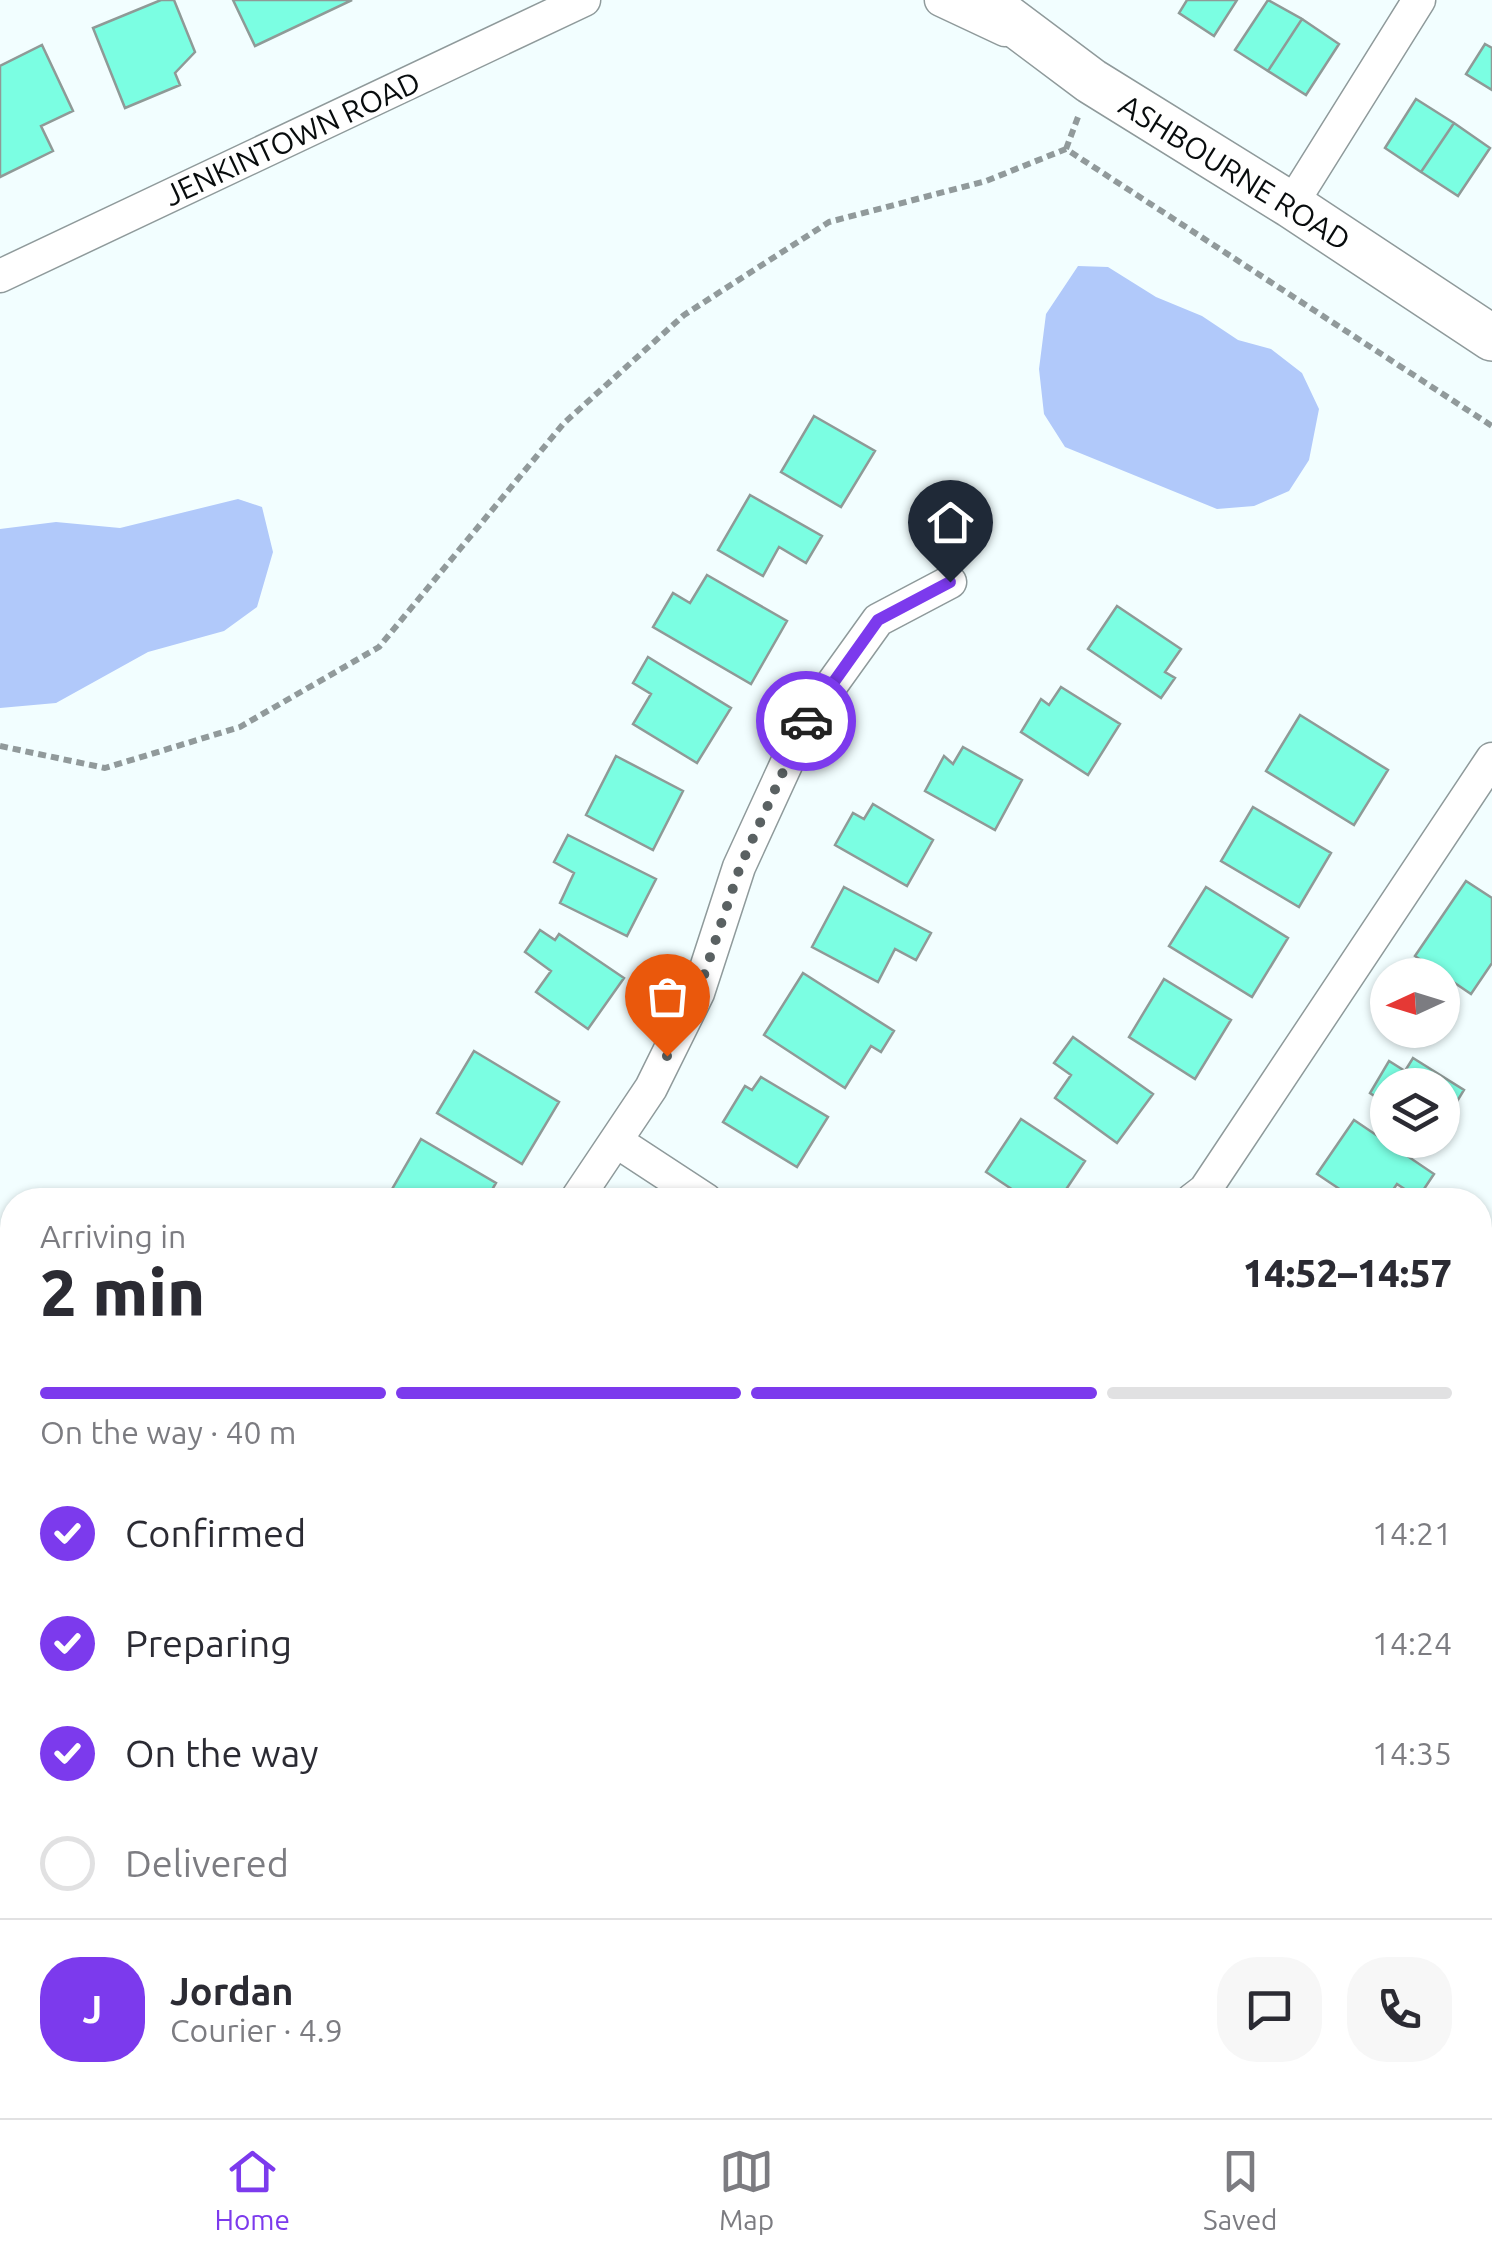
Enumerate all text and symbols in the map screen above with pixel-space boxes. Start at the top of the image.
street label: JENKINTOWN ROAD [159,64,425,212]
street label: ASHBOURNE ROAD [1113,87,1357,257]
pin [908,480,993,583]
icon: home [923,495,978,550]
courier [756,671,856,771]
icon: car [779,694,834,749]
pin [625,954,710,1057]
north arrow [1370,958,1460,1048]
map controls [1370,958,1460,1158]
icon: bag [640,969,695,1024]
button: layers [1370,1068,1460,1158]
text: Arriving in [40,1218,186,1254]
text: 14:52–14:57 [1243,1252,1452,1294]
text: 2 min [40,1255,205,1328]
text: On the way · 40 m [40,1414,296,1450]
icon: check [40,1506,95,1561]
text: Confirmed [125,1512,306,1554]
text: 14:21 [1372,1515,1452,1551]
icon: check [40,1616,95,1671]
text: Preparing [125,1622,292,1664]
text: 14:24 [1372,1625,1452,1661]
icon: check [40,1726,95,1781]
text: On the way [125,1732,318,1774]
text: 14:35 [1372,1735,1452,1771]
text: Delivered [125,1842,289,1884]
button: chat [1217,1957,1322,2062]
button: phone [1347,1957,1452,2062]
text: Jordan [170,1970,294,2012]
text: J [83,1988,102,2030]
text: Courier · 4.9 [170,2012,343,2048]
tab: Home [214,2144,290,2235]
tab: Map [719,2144,774,2235]
tab: Saved [1203,2144,1278,2235]

